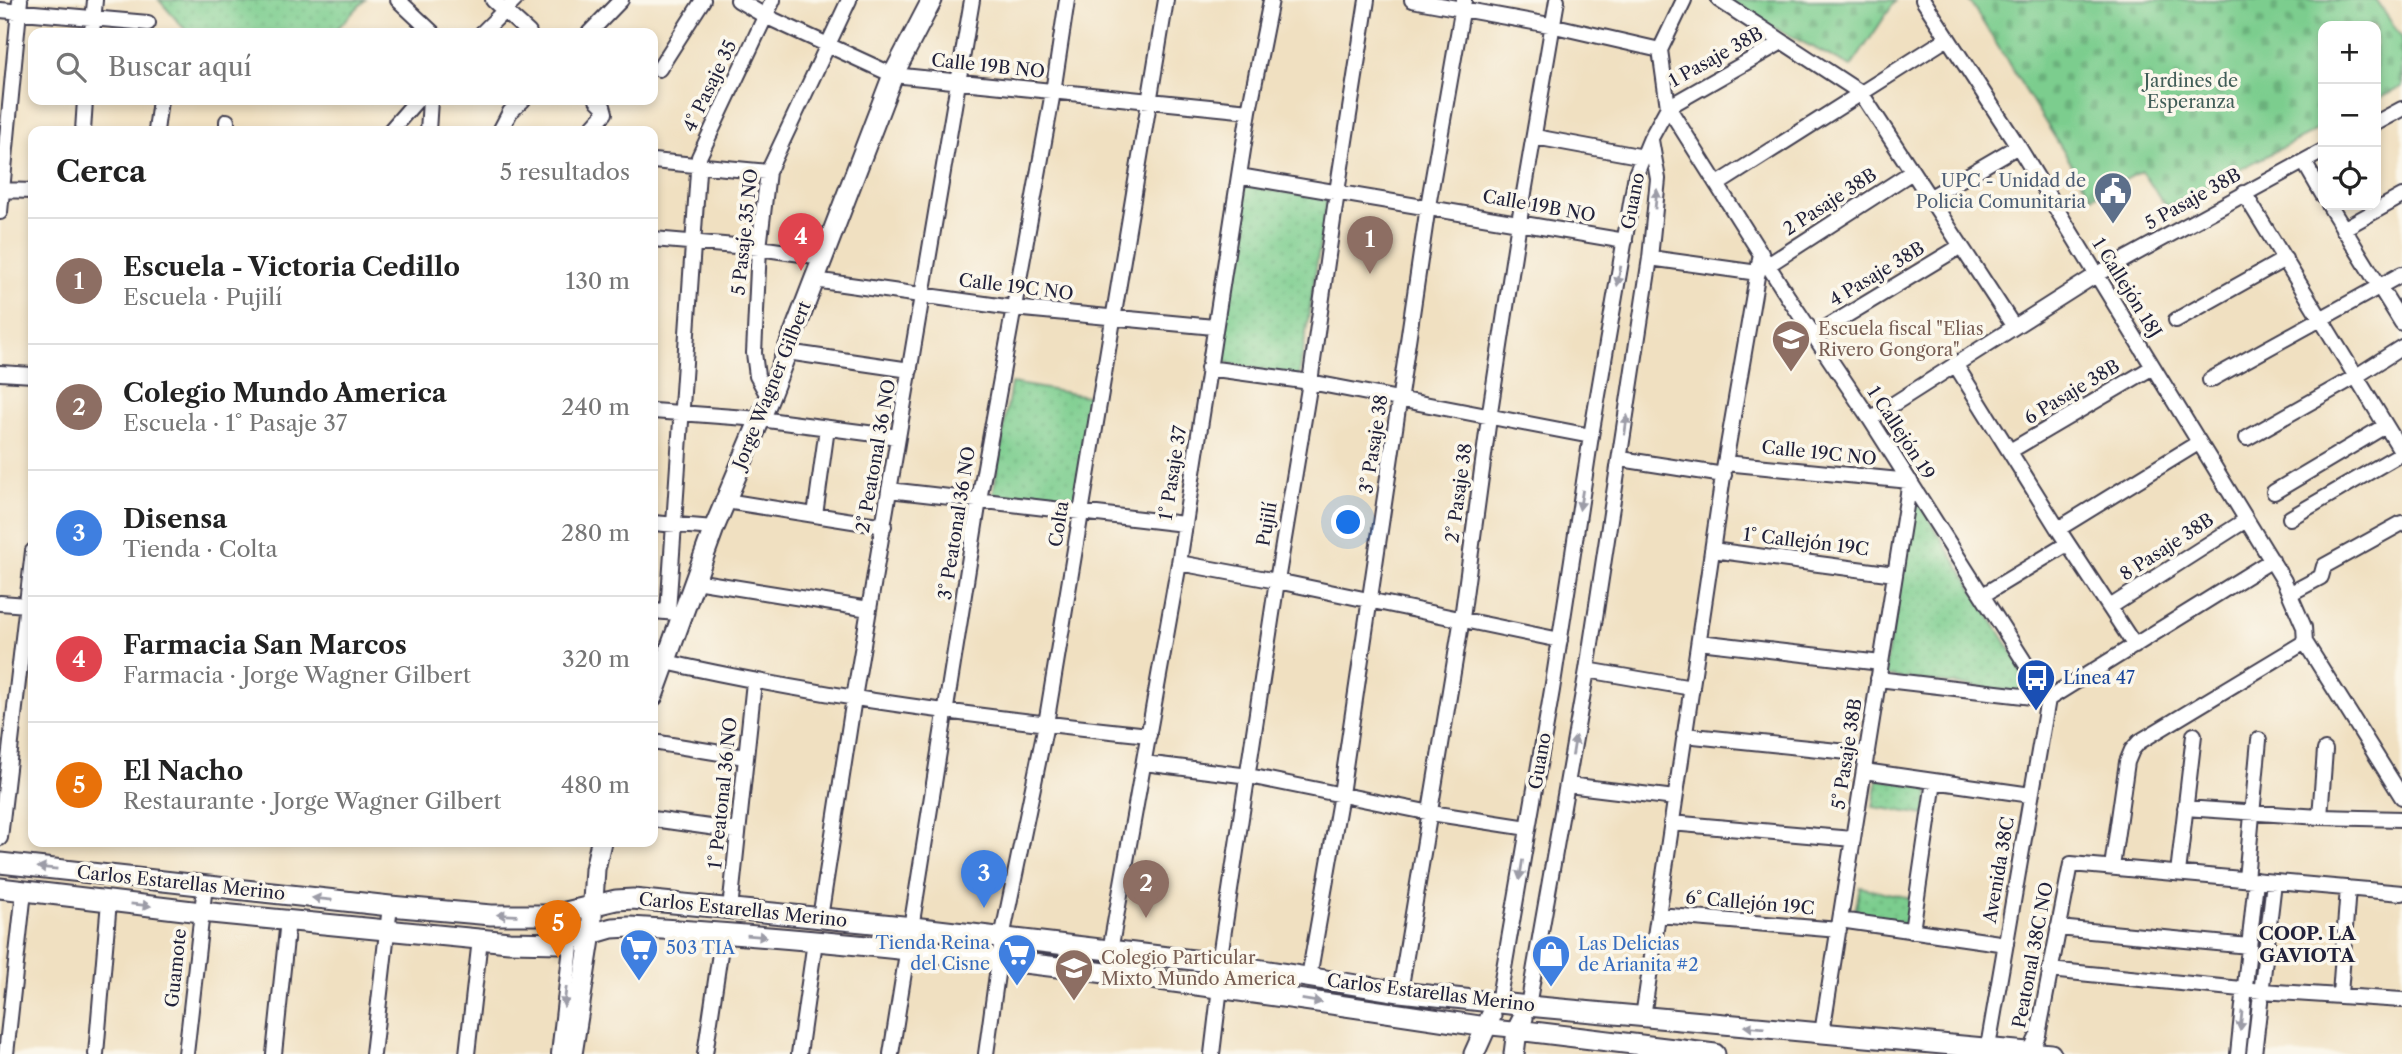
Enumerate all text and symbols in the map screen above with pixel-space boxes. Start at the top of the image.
map controls [2318,21,2381,210]
button: + [2318,21,2381,84]
street label: 1 Pasaje 38B [1665,22,1767,92]
search box [28,28,658,105]
street label: 4° Pasaje 35 [678,37,742,135]
icon: search [52,48,90,86]
street label: Calle 19B NO [930,49,1046,83]
text: Buscar aquí [108,51,252,83]
park label: Jardines de Esperanza [2141,70,2238,113]
button: − [2318,84,2381,147]
button: locate [2318,147,2381,210]
text: Cerca [56,153,146,190]
text: 5 resultados [500,158,630,186]
street label: 2 Pasaje 38B [1779,164,1881,240]
street label: 5 Pasaje 38B [2141,164,2245,234]
street label: 5 Pasaje 35 NO [727,168,763,296]
place label: UPC - Unidad de Policia Comunitaria [1916,170,2086,213]
public building icon: UPC - Unidad de Policia Comunitaria [2092,170,2134,225]
street label: Guano [1617,171,1649,231]
street label: Calle 19B NO [1481,185,1597,227]
one-way arrow [1650,188,1661,210]
pin: 4 [778,213,824,271]
pin: 1 [1347,216,1393,274]
street label: 1 Callejón 18J [2088,234,2166,342]
street label: 4 Pasaje 38B [1826,237,1928,311]
text: Escuela - Victoria Cedillo [123,251,460,283]
one-way arrow [1613,265,1624,287]
text: 1 [74,267,84,295]
text: 130 m [566,267,630,295]
street label: Calle 19C NO [957,269,1075,305]
text: Escuela · Pujilí [123,283,282,311]
street label: Jorge Wagner Gilbert [727,297,816,475]
school or university icon: Escuela fiscal "Elias Rivero Gongora" [1770,318,1812,373]
place label: Escuela fiscal "Elias Rivero Gongora" [1818,318,1984,361]
street label: 6 Pasaje 38B [2021,355,2123,429]
text: Colegio Mundo America [123,377,447,409]
street label: 2° Peatonal 36 NO [852,378,900,534]
street label: 1 Callejón 19 [1863,382,1939,484]
text: 2 [72,393,86,421]
text: 240 m [561,393,630,421]
street label: 3° Pasaje 38 [1355,393,1393,495]
text: Escuela · 1° Pasaje 37 [123,409,347,437]
one-way arrow [1620,414,1631,436]
street label: 1° Pasaje 37 [1155,424,1191,522]
street label: Calle 19C NO [1760,436,1878,470]
street label: 2° Pasaje 38 [1441,442,1477,544]
street label: 3° Peatonal 36 NO [934,445,980,601]
one-way arrow [1575,489,1586,511]
street label: Colta [1045,499,1074,548]
street label: Pujilí [1252,500,1282,548]
text: Disensa [123,503,227,535]
your location [1331,505,1365,539]
street label: 8 Pasaje 38B [2116,509,2218,585]
text: 3 [73,519,86,547]
text: 280 m [561,519,630,547]
street label: 1° Callejón 19C [1742,523,1870,561]
text: Tienda · Colta [123,535,278,563]
text: Farmacia San Marcos [123,629,407,661]
text: 4 [72,645,86,673]
text: 320 m [562,645,630,673]
bus stop icon: Línea 47 [2015,657,2057,712]
text: Farmacia · Jorge Wagner Gilbert [123,661,471,689]
place label: Línea 47 [2063,667,2135,689]
street label: 5° Pasaje 38B [1827,697,1867,811]
street label: 1° Peatonal 36 NO [704,716,742,870]
street label: Guano [1524,731,1556,791]
one-way arrow [1569,735,1580,757]
text: El Nacho [123,755,243,787]
text: 5 [73,771,85,799]
text: 480 m [561,771,630,799]
text: Restaurante · Jorge Wagner Gilbert [123,787,501,815]
street label: Avenida 38C [1979,815,2019,926]
pin: 3 [961,850,1007,908]
one-way arrow [1515,859,1526,881]
pin: 2 [1123,860,1169,918]
street label: Carlos Estarellas Merino [76,861,286,905]
one-way arrow [36,862,58,873]
street label: Peatonal 38C NO [2008,880,2058,1030]
street label: 6° Callejón 19C [1685,886,1815,920]
street label: Carlos Estarellas Merino [638,888,848,932]
one-way arrow [311,893,333,904]
one-way arrow [130,899,152,910]
pin: 5 [535,900,581,958]
one-way arrow [496,910,518,921]
district label: COOP. LA GAVIOTA [2258,922,2357,967]
street label: Guamote [161,927,191,1009]
supermarket icon: 503 TIA [618,927,660,982]
one-way arrow [746,931,768,942]
place label: Tienda Reina del Cisne [876,932,991,975]
supermarket icon: Tienda Reina del Cisne [996,932,1038,987]
shop icon: Las Delicias de Arianita #2 [1530,933,1572,988]
place label: Las Delicias de Arianita #2 [1578,933,1699,976]
place label: 503 TIA [666,937,736,959]
school or university icon: Colegio Particular Mixto Mundo America [1053,947,1095,1002]
place label: Colegio Particular Mixto Mundo America [1101,947,1296,990]
street label: Carlos Estarellas Merino [1326,969,1536,1017]
one-way arrow [560,987,571,1009]
one-way arrow [1301,996,1323,1007]
one-way arrow [2236,1010,2247,1032]
one-way arrow [1743,1021,1765,1032]

